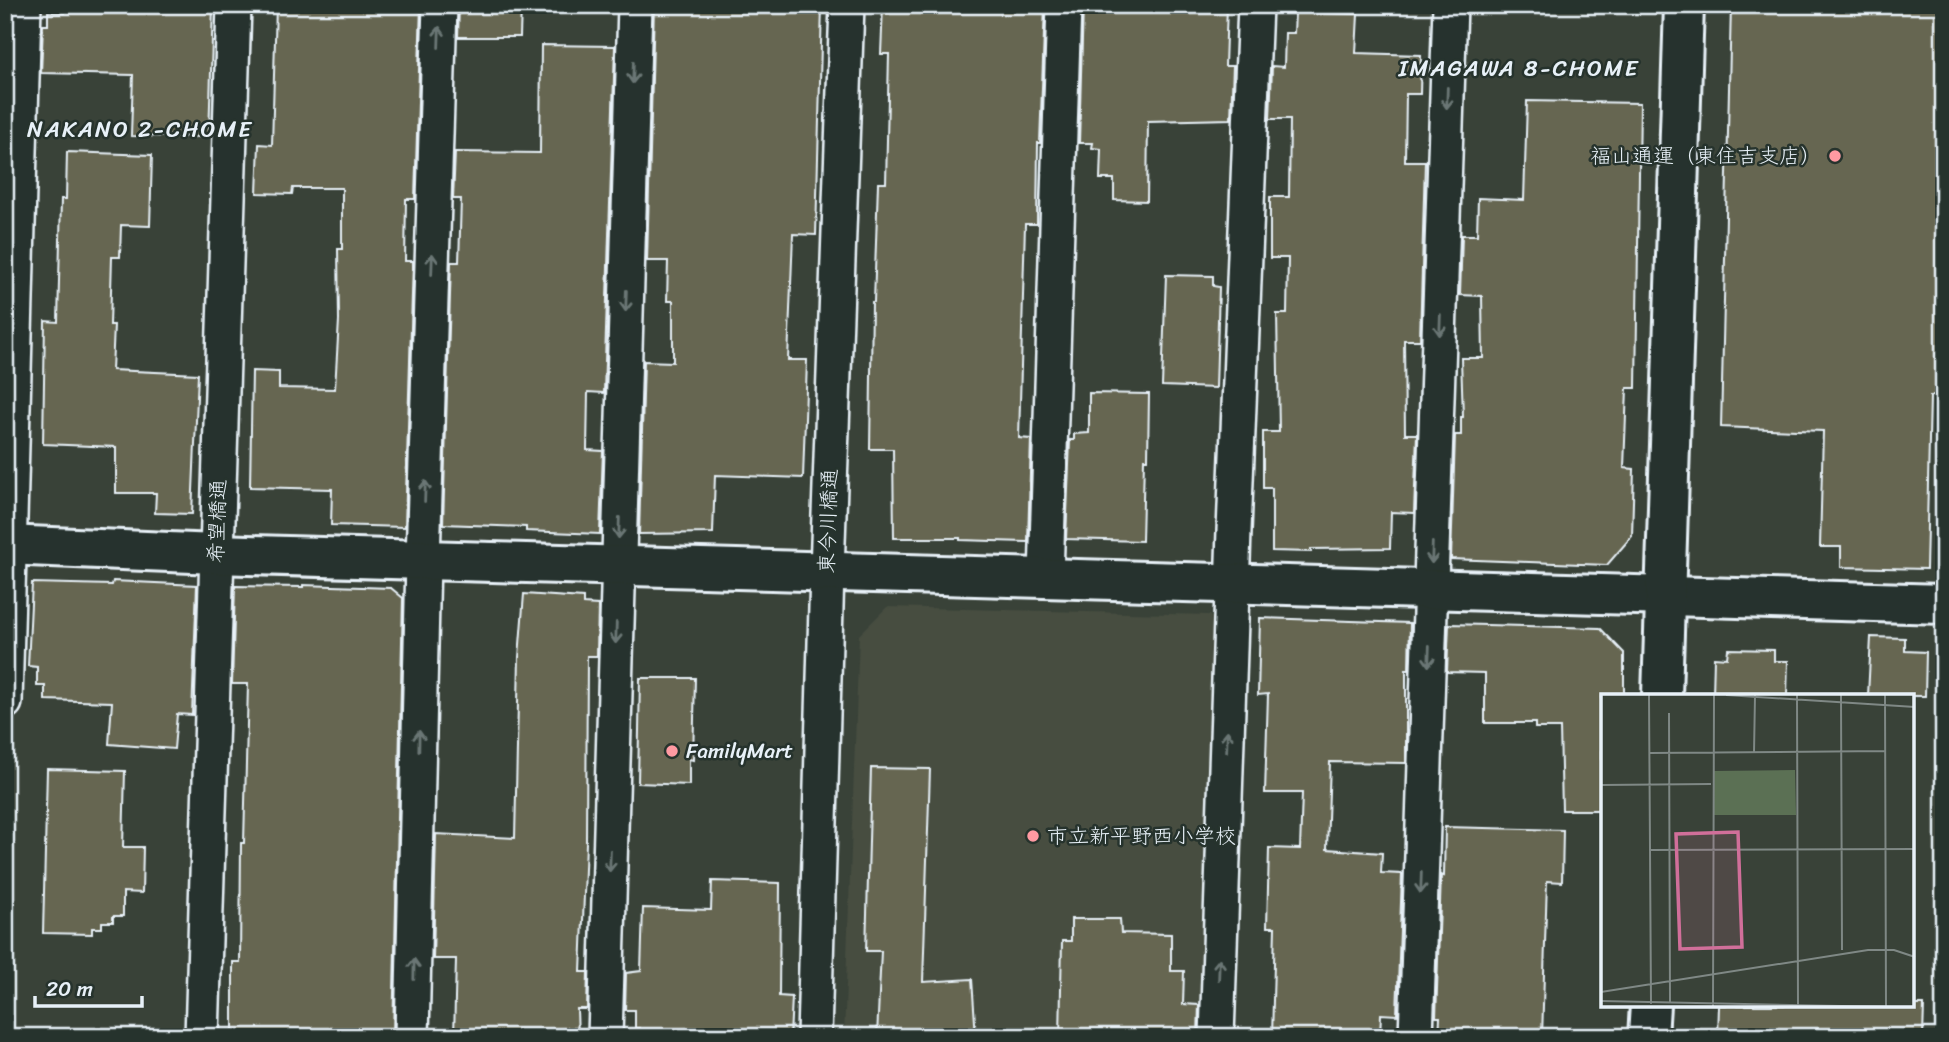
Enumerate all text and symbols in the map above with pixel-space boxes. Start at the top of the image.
one-way arrow [432,25,446,48]
district label: IMAGAWA 8-CHOME [1398,48,1639,89]
one-way arrow [626,62,639,85]
one-way arrow [1441,86,1454,109]
district label: NAKANO 2-CHOME [27,109,253,150]
place label: 福山通運（東住吉支店） [1590,137,1821,175]
marker: 福山通運（東住吉支店） [1827,148,1843,164]
one-way arrow [425,253,439,276]
one-way arrow [619,289,633,312]
one-way arrow [1433,314,1446,337]
street label: 東今川橋通 [807,468,849,574]
street label: 希望橋通 [197,478,237,564]
one-way arrow [418,480,432,503]
one-way arrow [613,517,626,540]
one-way arrow [1426,541,1439,564]
one-way arrow [610,621,623,644]
one-way arrow [1422,644,1435,667]
inset map [1601,694,1914,1007]
one-way arrow [412,730,425,753]
one-way arrow [1221,730,1234,753]
place label: FamilyMart [686,732,793,770]
marker: FamilyMart [664,743,680,759]
place label: 市立新平野西小学校 [1047,817,1236,855]
marker: 市立新平野西小学校 [1025,828,1041,844]
one-way arrow [603,849,617,872]
one-way arrow [1415,871,1428,894]
one-way arrow [407,957,420,980]
one-way arrow [1213,957,1226,980]
scale bar [35,965,142,1009]
text: 20 m [46,970,93,1008]

